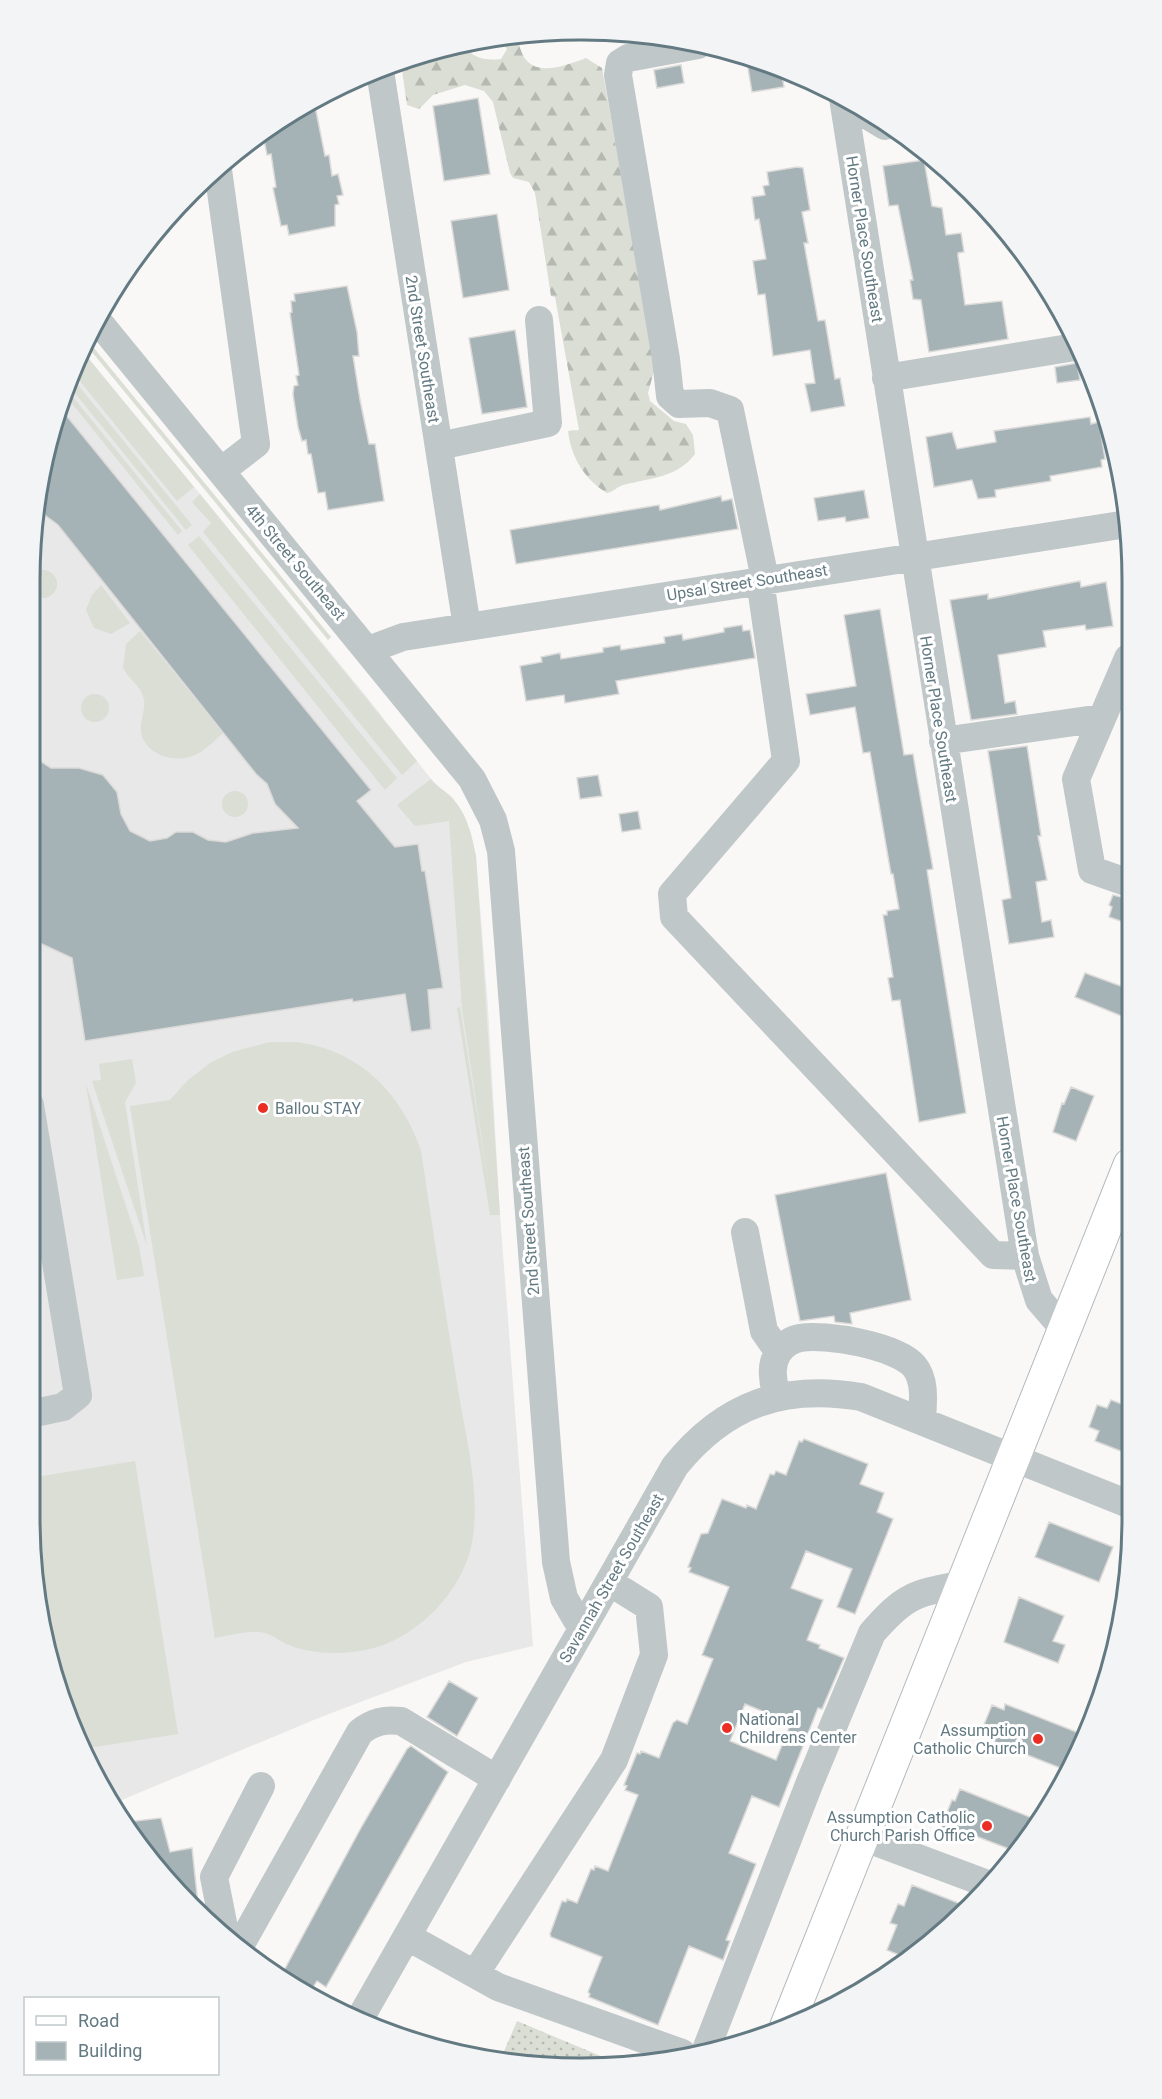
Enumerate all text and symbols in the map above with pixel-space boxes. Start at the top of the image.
street label: Horner Place Southeast [842,154,887,324]
street label: 2nd Street Southeast [401,274,444,424]
street label: 4th Street Southeast [242,501,350,624]
street label: Upsal Street Southeast [665,560,829,605]
street label: Horner Place Southeast [916,634,961,804]
place label: Ballou STAY [275,1099,362,1118]
marker: Ballou STAY [256,1101,270,1115]
street label: Horner Place Southeast [993,1115,1040,1284]
street label: 2nd Street Southeast [514,1146,543,1296]
street label: Savannah Street Southeast [555,1490,668,1666]
place label: National Childrens Center [739,1710,857,1747]
marker: National Childrens Center [720,1721,734,1735]
place label: Assumption Catholic Church [913,1721,1026,1758]
marker: Assumption Catholic Church [1031,1732,1045,1746]
place label: Assumption Catholic Church Parish Office [827,1808,975,1845]
marker: Assumption Catholic Church Parish Office [980,1819,994,1833]
legend [24,1997,219,2075]
text: Road [78,2010,119,2031]
text: Building [78,2040,142,2061]

